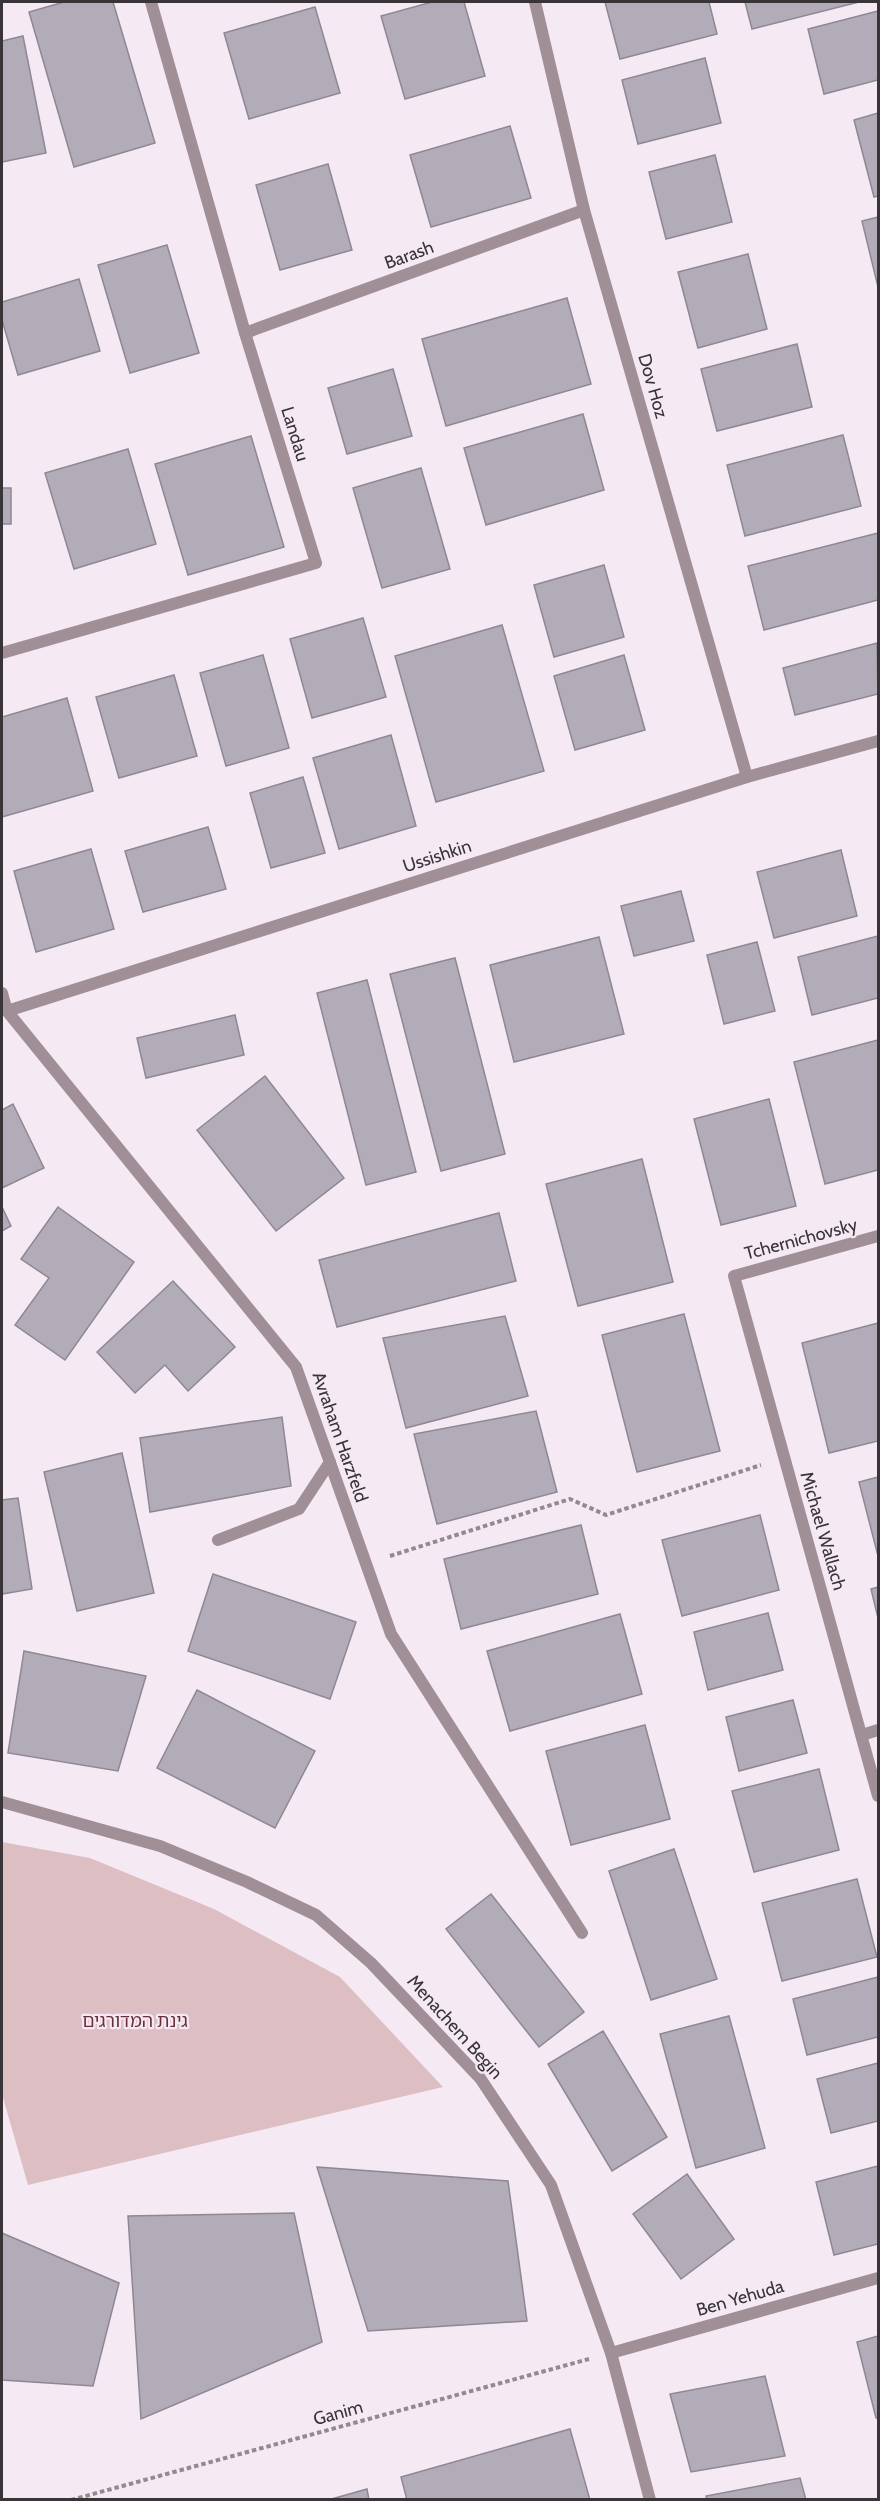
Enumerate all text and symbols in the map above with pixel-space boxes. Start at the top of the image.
street label: Barash [381,236,437,274]
street label: Dov Hoz [633,351,673,421]
street label: Landau [276,404,314,464]
street label: Ussishkin [400,835,474,877]
street label: Tchernichovsky [742,1213,860,1265]
street label: Avraham Harzfeld [307,1369,373,1505]
street label: Michael Wallach [796,1469,850,1593]
street label: Menachem Begin [403,1970,507,2084]
park label: גינת המדורגים [82,2010,188,2032]
street label: Ben Yehuda [694,2275,787,2321]
street label: Ganim [311,2396,365,2430]

